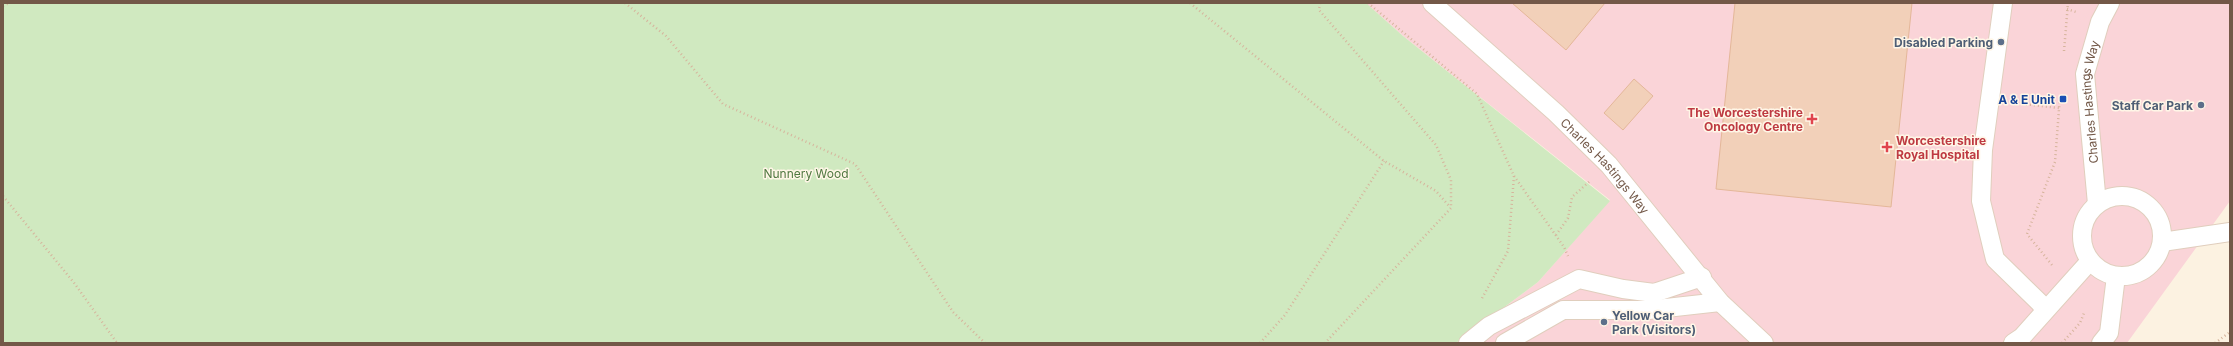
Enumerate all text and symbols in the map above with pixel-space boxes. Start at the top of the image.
place label: Disabled Parking [1894,35,1993,50]
marker: Disabled Parking [1996,37,2006,47]
street label: Charles Hastings Way [2077,38,2102,164]
place label: A & E Unit [1998,92,2056,107]
marker: A & E Unit [2058,94,2068,104]
place label: Staff Car Park [2112,98,2193,113]
marker: Staff Car Park [2196,100,2206,110]
place label: The Worcestershire Oncology Centre [1687,105,1803,134]
marker: The Worcestershire Oncology Centre [1806,113,1818,125]
street label: Charles Hastings Way [1558,115,1653,217]
place label: Worcestershire Royal Hospital [1896,133,1986,162]
marker: Worcestershire Royal Hospital [1881,141,1893,153]
park label: Nunnery Wood [763,166,849,181]
place label: Yellow Car Park (Visitors) [1612,308,1696,337]
marker: Yellow Car Park (Visitors) [1599,317,1609,327]

